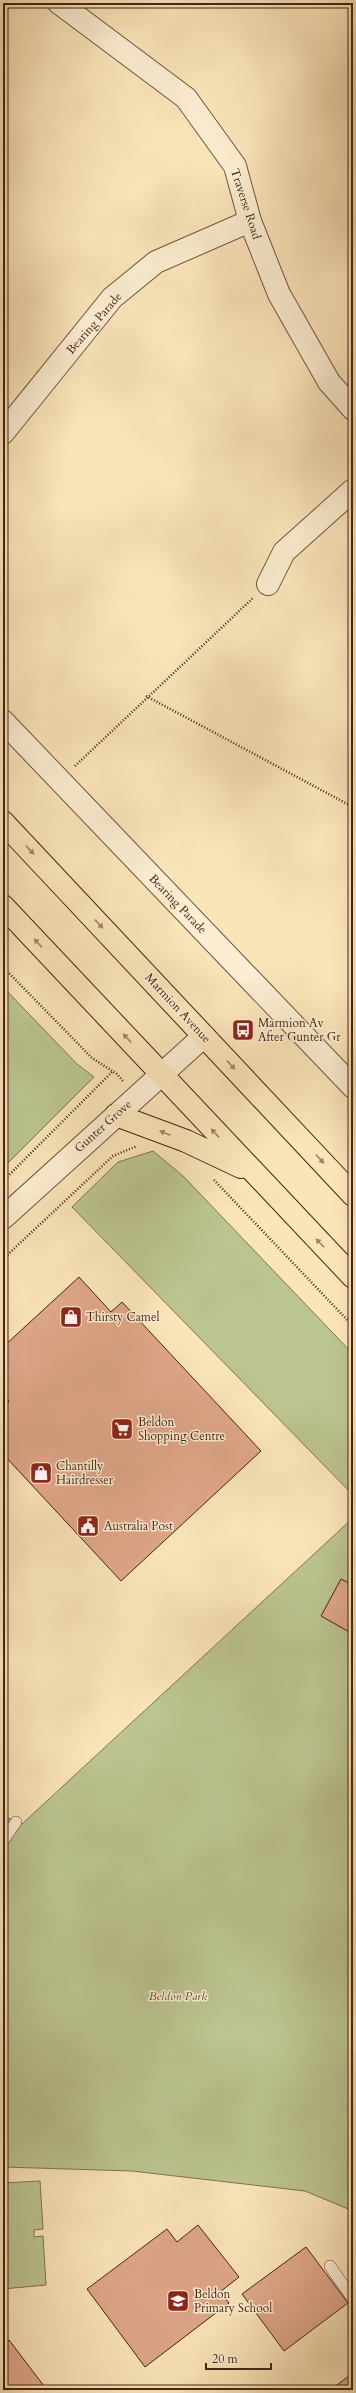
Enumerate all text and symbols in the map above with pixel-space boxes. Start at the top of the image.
street label: Traverse Road [227,167,265,242]
street label: Bearing Parade [63,289,125,357]
one-way arrow [25,845,35,855]
street label: Bearing Parade [146,871,210,937]
one-way arrow [95,919,104,930]
one-way arrow [33,938,43,948]
street label: Marmion Avenue [142,970,214,1046]
place label: Marmion Av After Gunter Gr [258,1015,341,1045]
bus stop icon: Marmion Av After Gunter Gr [230,1017,256,1043]
one-way arrow [122,1033,131,1043]
one-way arrow [226,1060,235,1069]
street label: Gunter Grove [71,1096,135,1156]
one-way arrow [211,1128,220,1138]
one-way arrow [159,1130,170,1136]
one-way arrow [315,1155,324,1164]
one-way arrow [315,1238,325,1248]
shop icon: Thirsty Camel [58,1304,84,1330]
place label: Thirsty Camel [86,1309,160,1325]
place label: Beldon Shopping Centre [138,1414,225,1444]
supermarket icon: Beldon Shopping Centre [109,1416,135,1442]
place label: Chantilly Hairdresser [56,1458,114,1488]
shop icon: Chantilly Hairdresser [28,1460,54,1486]
public building icon: Australia Post [75,1513,101,1539]
place label: Australia Post [104,1518,173,1534]
park label: Beldon Park [149,1988,207,2004]
place label: Beldon Primary School [194,2286,272,2316]
school or university icon: Beldon Primary School [165,2288,191,2314]
scale bar [206,2345,271,2371]
text: 20 m [212,2351,239,2367]

